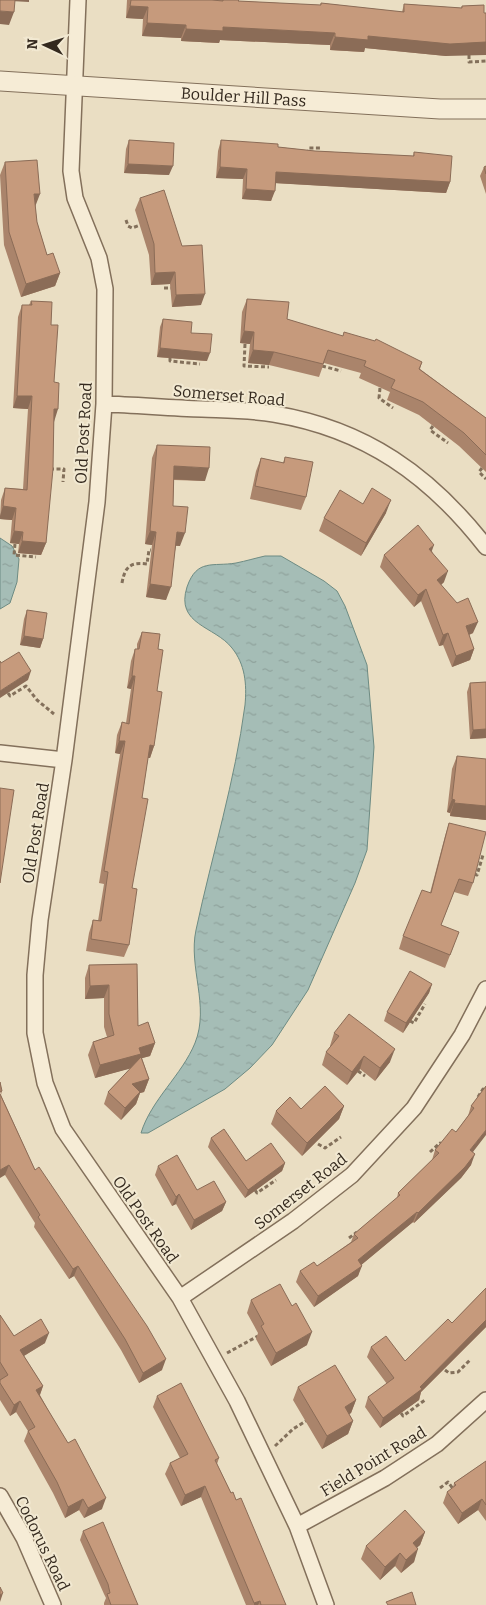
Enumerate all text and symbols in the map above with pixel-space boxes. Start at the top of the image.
north arrow [20,20,70,70]
text: N [24,38,41,50]
street label: Boulder Hill Pass [180,84,307,110]
street label: Old Post Road [71,381,96,484]
street label: Somerset Road [172,381,286,410]
street label: Old Post Road [18,781,53,885]
street label: Somerset Road [250,1149,351,1234]
street label: Old Post Road [109,1172,183,1267]
street label: Field Point Road [317,1422,430,1500]
street label: Codorus Road [11,1493,74,1594]

